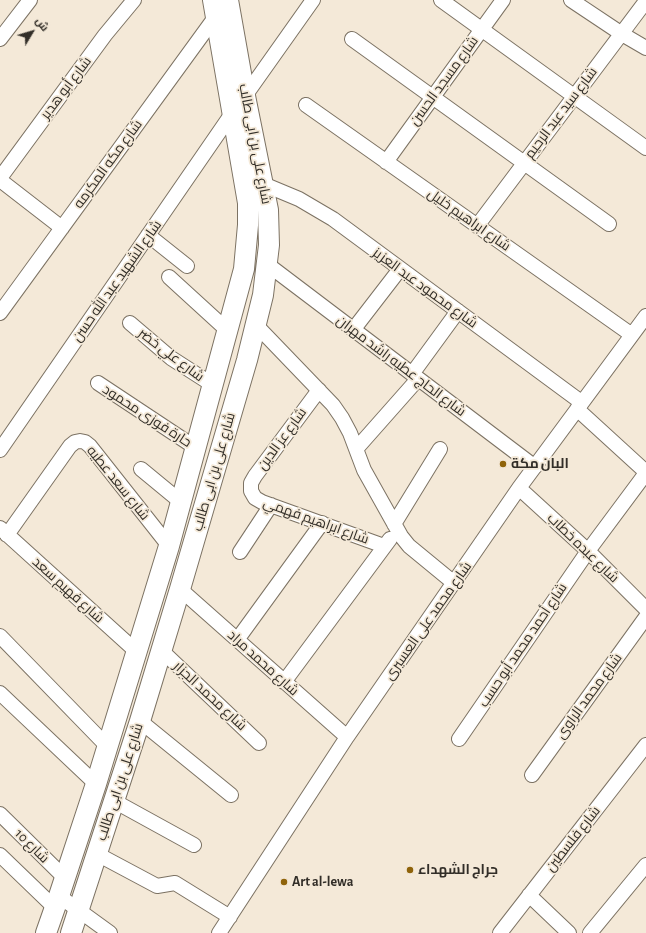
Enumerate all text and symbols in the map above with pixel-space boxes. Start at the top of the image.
north arrow [12,12,52,52]
text: ش [33,15,51,33]
street label: شارع مسجد الحسن [406,33,482,129]
street label: شارع أبو هدير [37,53,95,123]
street label: شارع سيد عبد الرحيم [521,64,601,162]
street label: شارع على بن ابى طالب [235,82,275,206]
street label: شارع مكه المكرمه [70,116,146,212]
street label: شارع ابراهيم خليل [424,185,514,255]
street label: شارع الشهيد عبد الله حسن [69,217,165,345]
street label: شارع محمود عبد العزيز [369,244,481,332]
street label: شارع الحاج عطيه راشد مهران [333,312,469,420]
street label: شارع علي خضر [135,325,207,385]
street label: حارة فوزى محمود [99,381,195,451]
street label: شارع عز الدين [254,405,310,473]
street label: شارع على بن ابى طالب [189,411,239,533]
street label: شارع سعد عطيه [83,442,153,524]
place label: البان مكة [511,456,569,472]
marker: البان مكة [498,459,508,469]
street label: شارع ابراهيم فهمي [261,494,371,548]
street label: شارع عبده خطاب [544,510,622,586]
street label: شارع فهيم سعد [29,553,107,627]
street label: شارع محمد على العسيرى [381,558,475,684]
street label: شارع أحمد محمد أبو حسب [475,580,571,710]
street label: شارع محمد مراد [224,627,302,699]
street label: شارع محمد الراوى [552,650,626,742]
street label: شارع محمد الجزار [170,658,250,734]
street label: شارع على بن ابى طالب [93,721,147,843]
street label: شارع فلسطين [542,803,604,875]
street label: شارع 10 [11,825,53,867]
place label: جراج الشهداء [418,862,498,878]
marker: جراج الشهداء [405,865,415,875]
place label: Art al-lewa [292,874,353,890]
marker: Art al-lewa [279,877,289,887]

